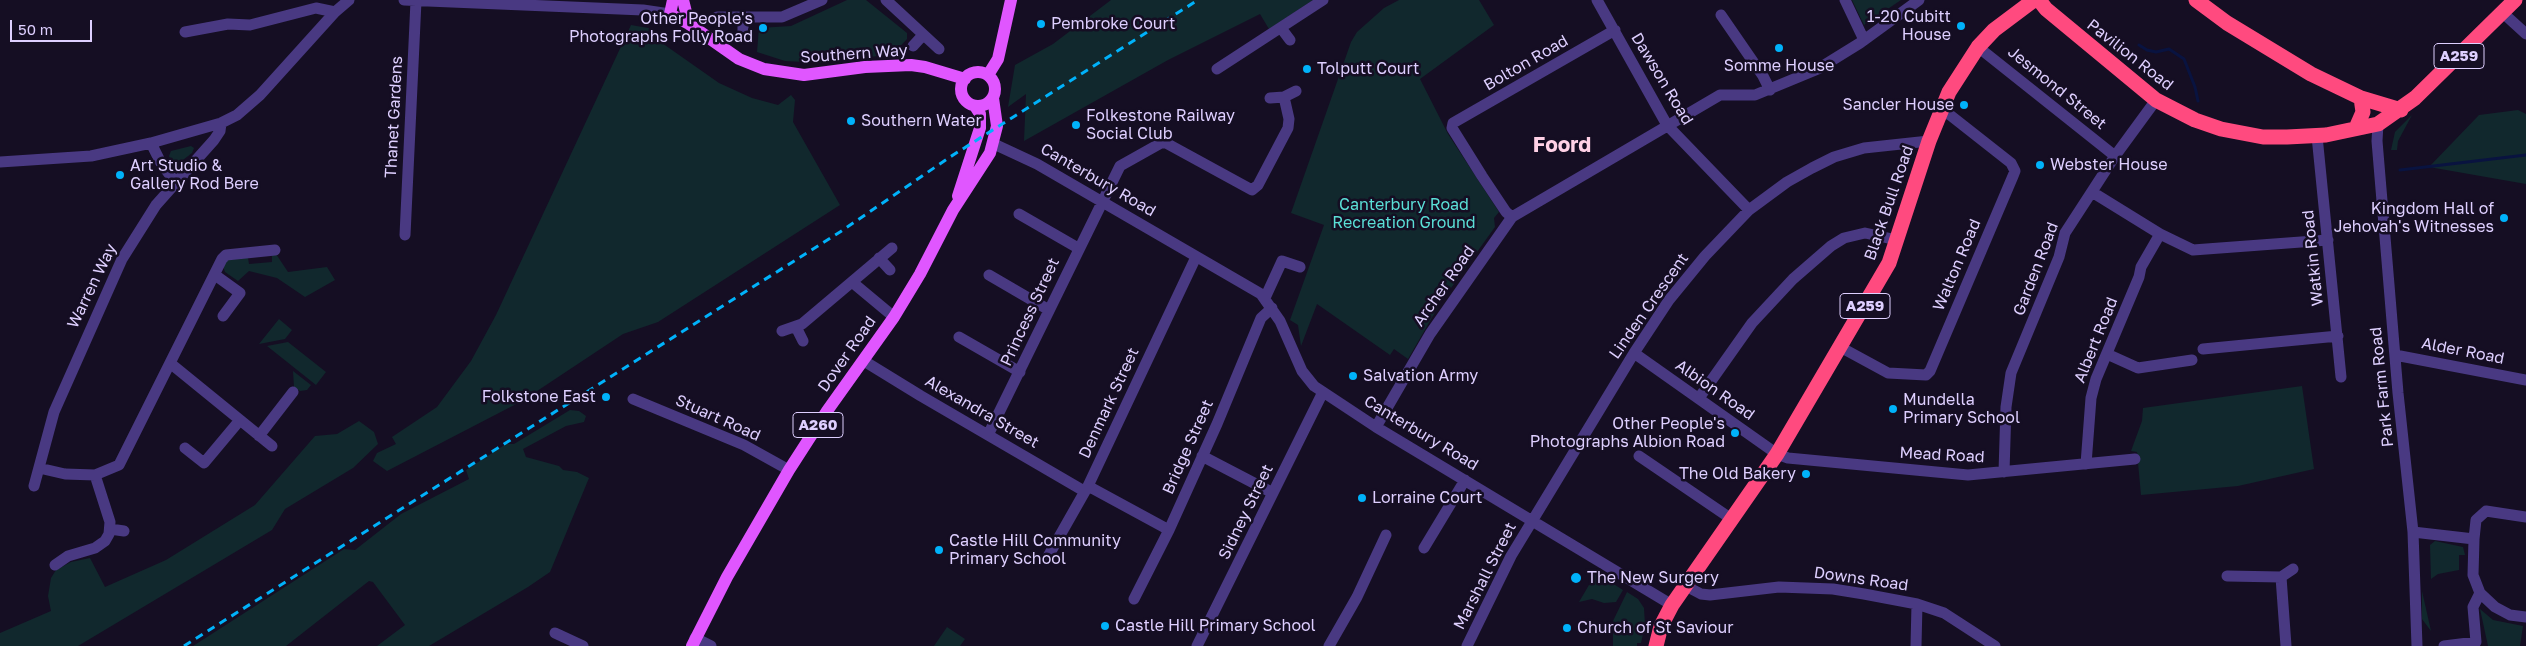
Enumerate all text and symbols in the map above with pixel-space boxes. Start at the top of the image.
place label: 1-20 Cubitt House [1867,7,1951,45]
place label: Other People's Photographs Folly Road [569,9,753,47]
scale bar [12,10,95,42]
place label: Pembroke Court [1051,14,1175,34]
street label: Pavilion Road [2083,15,2177,95]
marker: Pembroke Court [1035,18,1047,30]
text: 50 m [18,20,53,38]
marker: 1-20 Cubitt House [1955,20,1967,32]
marker: Other People's Photographs Folly Road [757,22,769,34]
street label: Dawson Road [1627,29,1697,129]
street label: Bolton Road [1480,31,1572,95]
street label: Southern Way [800,41,908,67]
marker: Somme House [1773,42,1785,54]
street label: Jesmond Street [2004,42,2110,134]
road number: A259 [2434,44,2484,68]
street label: Thanet Gardens [381,56,407,178]
place label: Somme House [1724,56,1834,76]
place label: Tolputt Court [1317,59,1419,79]
marker: Tolputt Court [1301,63,1313,75]
place label: Sancler House [1842,95,1954,115]
marker: Sancler House [1958,99,1970,111]
place label: Folkestone Railway Social Club [1086,106,1235,144]
place label: Southern Water [861,111,982,131]
marker: Southern Water [845,115,857,127]
marker: Folkestone Railway Social Club [1070,119,1082,131]
district label: Foord [1533,132,1591,158]
street label: Canterbury Road [1037,139,1159,221]
street label: Black Bull Road [1860,143,1918,263]
place label: Webster House [2050,155,2167,175]
place label: Art Studio & Gallery Rod Bere [130,156,259,194]
marker: Webster House [2034,159,2046,171]
marker: Art Studio & Gallery Rod Bere [114,169,126,181]
park label: Canterbury Road Recreation Ground [1332,195,1476,233]
place label: Kingdom Hall of Jehovah's Witnesses [2334,199,2494,237]
street label: Watkin Road [2298,209,2328,307]
marker: Kingdom Hall of Jehovah's Witnesses [2498,212,2510,224]
street label: Walton Road [1929,216,1985,314]
street label: Garden Road [2009,220,2063,318]
street label: Warren Way [63,241,121,331]
street label: Archer Road [1409,242,1479,330]
street label: Linden Crescent [1605,249,1693,363]
street label: Princess Street [997,255,1063,369]
road number: A259 [1840,294,1890,318]
street label: Albert Road [2070,294,2122,386]
street label: Dover Road [814,313,880,395]
street label: Park Farm Road [2366,326,2398,448]
street label: Alder Road [2420,334,2506,368]
street label: Denmark Street [1075,344,1143,462]
street label: Albion Road [1672,356,1758,424]
place label: Salvation Army [1363,366,1478,386]
marker: Salvation Army [1347,370,1359,382]
street label: Alexandra Street [922,372,1042,452]
place label: Folkstone East [482,387,596,407]
place label: Mundella Primary School [1903,390,2020,428]
marker: Folkstone East [600,391,612,403]
street label: Stuart Road [672,391,764,445]
street label: Canterbury Road [1360,391,1482,475]
street label: Bridge Street [1159,397,1217,497]
marker: Mundella Primary School [1887,403,1899,415]
road number: A260 [793,412,843,438]
place label: Other People's Photographs Albion Road [1530,414,1725,452]
marker: Other People's Photographs Albion Road [1729,427,1741,439]
street label: Mead Road [1899,443,1985,467]
street label: Sidney Street [1215,461,1277,563]
place label: The Old Bakery [1679,464,1796,484]
marker: The Old Bakery [1800,468,1812,480]
place label: Lorraine Court [1372,488,1482,508]
marker: Lorraine Court [1356,492,1368,504]
street label: Marshall Street [1450,519,1520,633]
place label: Castle Hill Community Primary School [949,531,1121,569]
marker: Castle Hill Community Primary School [933,544,945,556]
street label: Downs Road [1813,563,1909,595]
place label: The New Surgery [1587,568,1719,588]
marker: The New Surgery [1569,571,1583,585]
place label: Castle Hill Primary School [1115,616,1316,636]
place label: Church of St Saviour [1577,618,1733,638]
marker: Castle Hill Primary School [1099,620,1111,632]
marker: Church of St Saviour [1561,622,1573,634]

